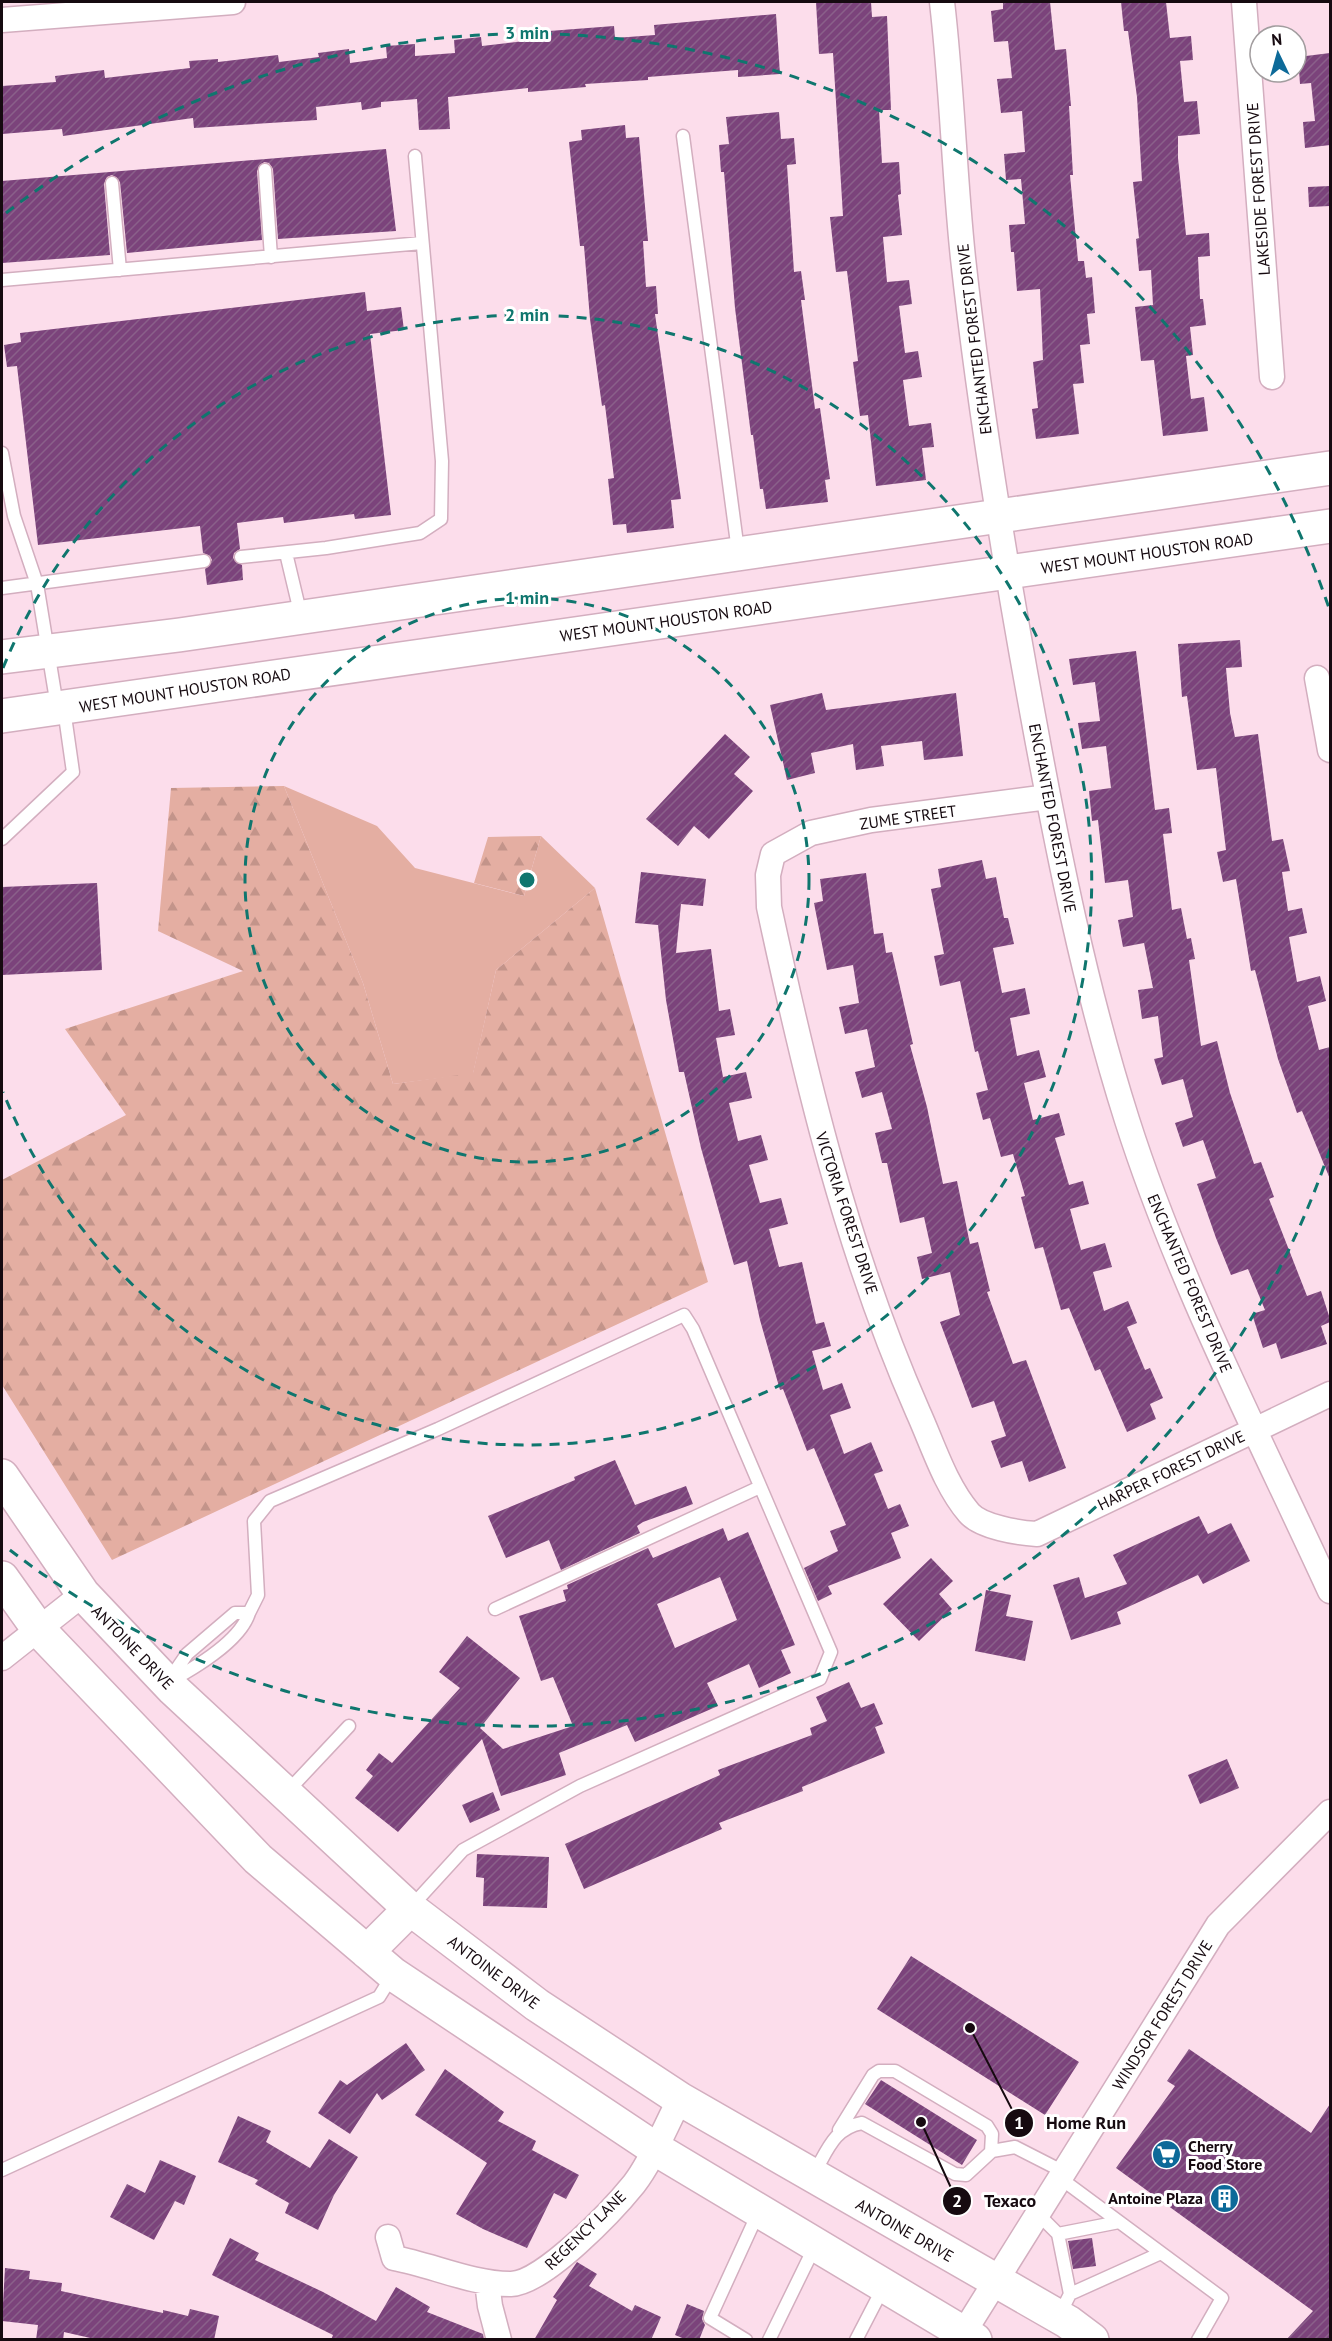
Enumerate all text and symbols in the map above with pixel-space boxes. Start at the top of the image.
text: 3 min [505,21,549,44]
north arrow [1248,24,1308,84]
text: N [1271,29,1283,49]
street label: LAKESIDE FOREST DRIVE [1242,102,1274,276]
street label: ENCHANTED FOREST DRIVE [952,242,996,436]
text: 2 min [505,303,549,326]
street label: WEST MOUNT HOUSTON ROAD [1040,528,1254,578]
text: 1 min [505,586,549,609]
street label: WEST MOUNT HOUSTON ROAD [559,596,773,646]
street label: WEST MOUNT HOUSTON ROAD [78,663,292,717]
street label: ENCHANTED FOREST DRIVE [1025,722,1081,914]
street label: ZUME STREET [858,800,958,834]
centre of rings [517,870,537,890]
street label: VICTORIA FOREST DRIVE [811,1128,883,1297]
street label: ENCHANTED FOREST DRIVE [1143,1191,1237,1375]
street label: HARPER FOREST DRIVE [1094,1426,1248,1514]
street label: ANTOINE DRIVE [88,1601,178,1693]
street label: ANTOINE DRIVE [444,1931,544,2013]
street label: WINDSOR FOREST DRIVE [1108,1936,1216,2094]
callout: Home Run [1004,2105,1138,2141]
text: 1 [1014,2111,1024,2134]
text: Home Run [1046,2111,1126,2134]
place label: Cherry Food Store [1188,2136,1262,2174]
supermarket icon: Cherry Food Store [1151,2139,1183,2171]
building icon: Antoine Plaza [1208,2182,1240,2214]
callout: Texaco [942,2183,1048,2219]
street label: REGENCY LANE [540,2186,630,2274]
place label: Antoine Plaza [1108,2188,1203,2208]
text: 2 [952,2189,962,2212]
text: Texaco [984,2189,1036,2212]
street label: ANTOINE DRIVE [852,2194,958,2266]

